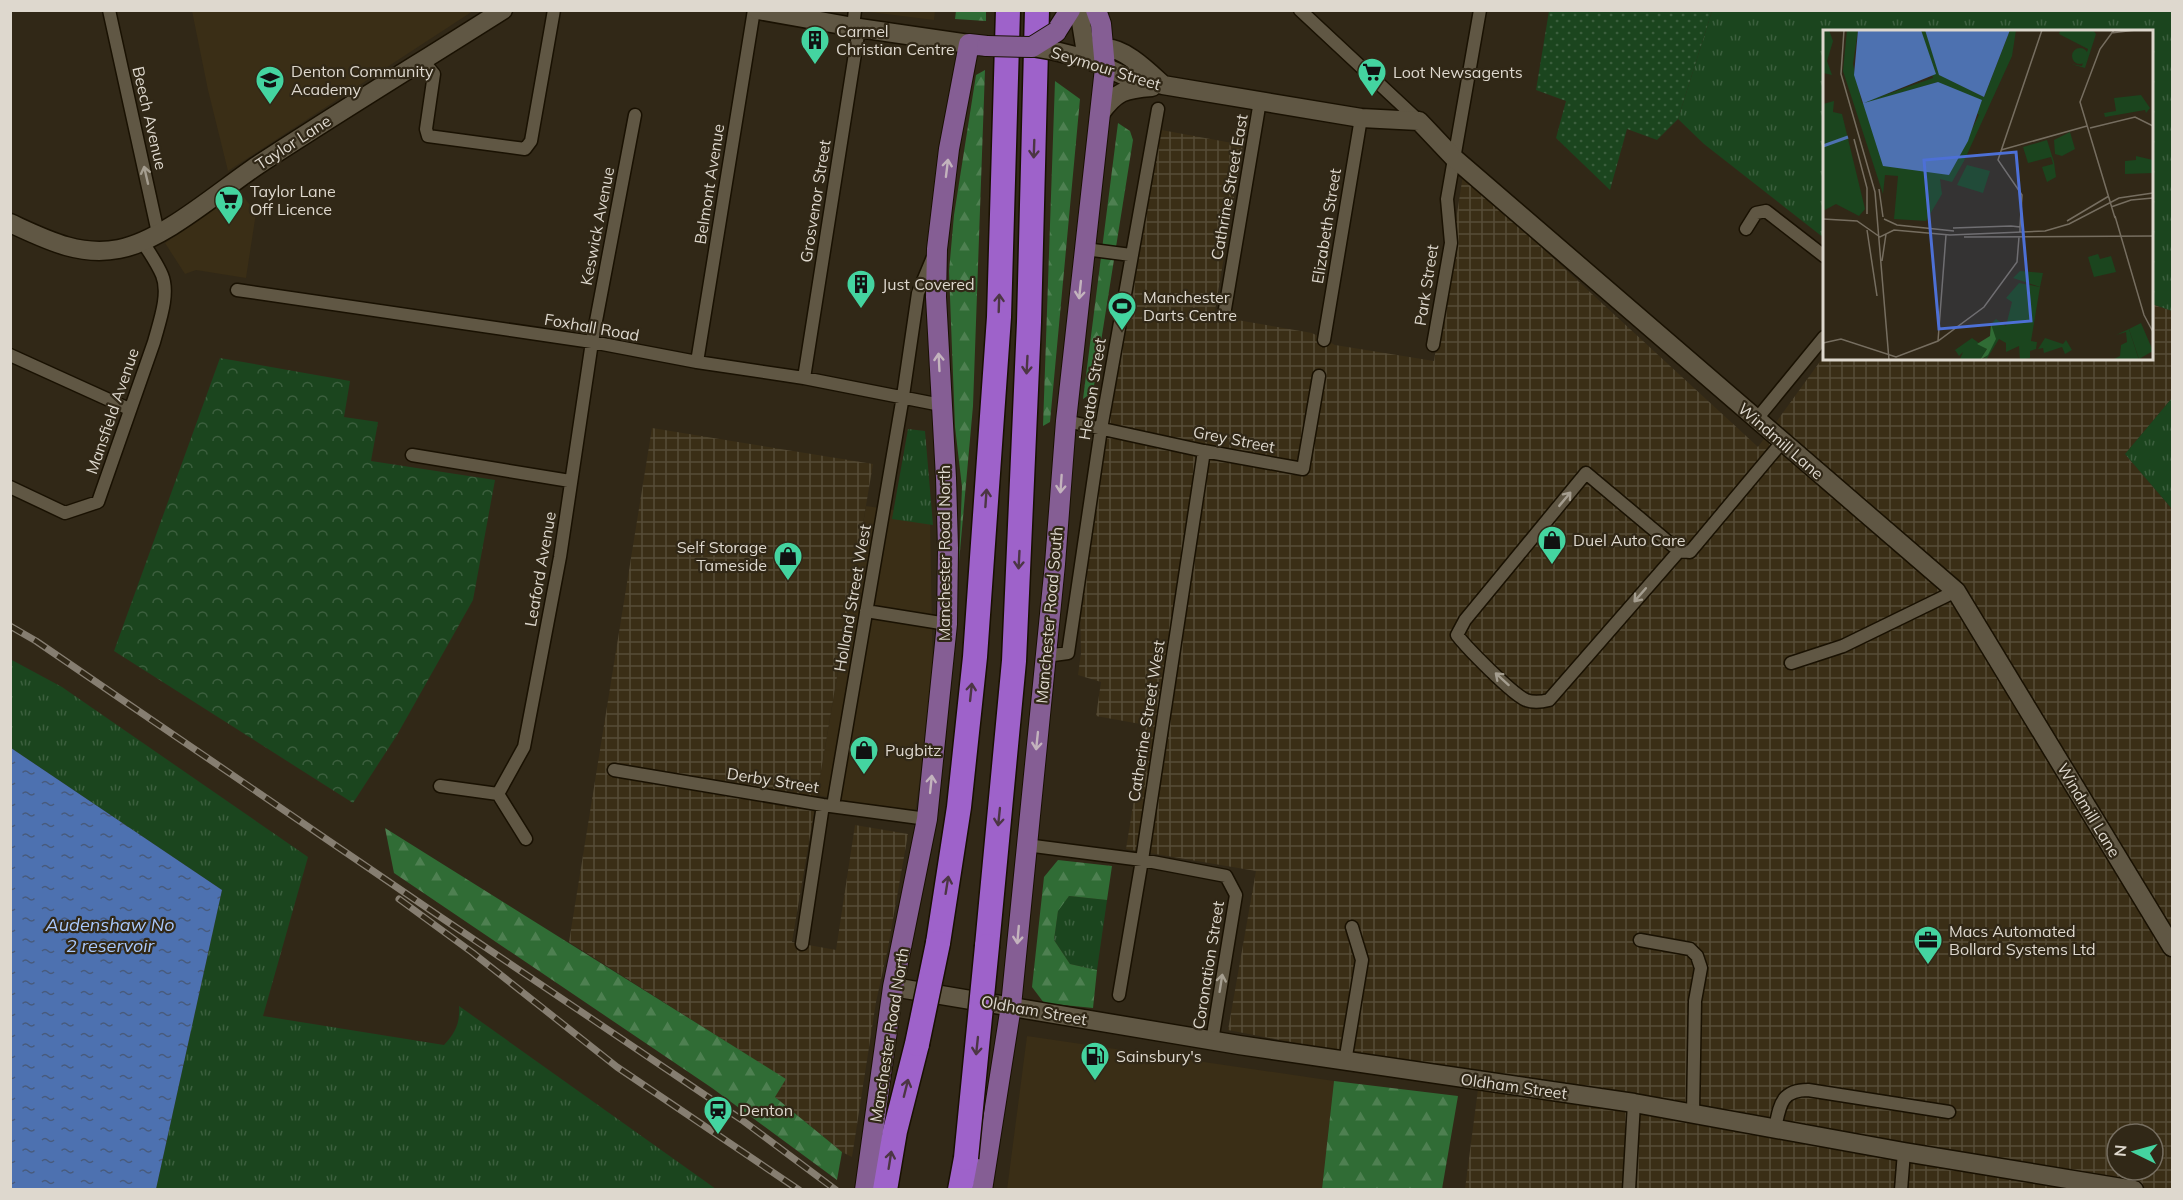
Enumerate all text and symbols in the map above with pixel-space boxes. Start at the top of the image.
place label: Carmel Christian Centre [836,21,955,59]
building icon: Carmel Christian Centre [799,24,831,66]
inset map [1823,30,2153,360]
street label: Seymour Street [1049,42,1164,94]
supermarket icon: Loot Newsagents [1356,56,1388,98]
place label: Denton Community Academy [291,61,434,99]
place label: Loot Newsagents [1393,62,1523,82]
street label: Beech Avenue [128,64,172,172]
school or university icon: Denton Community Academy [254,64,286,106]
street label: Taylor Lane [252,110,334,174]
street label: Cathrine Street East [1206,112,1252,262]
street label: Belmont Avenue [690,122,728,246]
street label: Grosvenor Street [795,138,835,264]
one-way arrow [1028,139,1040,159]
one-way arrow [942,158,953,178]
street label: Keswick Avenue [576,165,618,287]
one-way arrow [139,166,151,185]
street label: Elizabeth Street [1307,166,1345,285]
place label: Taylor Lane Off Licence [250,181,336,219]
supermarket icon: Taylor Lane Off Licence [213,184,245,226]
street label: Park Street [1410,242,1442,327]
building icon: Just Covered [845,268,877,310]
place label: Just Covered [882,274,975,294]
one-way arrow [1074,280,1085,300]
place label: Manchester Darts Centre [1143,287,1237,325]
sports icon: Manchester Darts Centre [1106,290,1138,332]
one-way arrow [994,294,1005,314]
street label: Foxhall Road [543,309,641,345]
street label: Heaton Street [1074,336,1110,441]
street label: Mansfield Avenue [81,345,143,477]
one-way arrow [933,352,944,372]
one-way arrow [1022,355,1033,375]
street label: Windmill Lane [1734,398,1828,484]
street label: Grey Street [1191,421,1277,457]
street label: Manchester Road North [934,465,954,641]
one-way arrow [1055,474,1066,494]
one-way arrow [981,488,992,508]
one-way arrow [1558,491,1571,507]
street label: Leaford Avenue [520,510,560,628]
street label: Holland Street West [829,522,875,673]
shop icon: Duel Auto Care [1536,524,1568,566]
street label: Manchester Road South [1031,526,1067,704]
place label: Duel Auto Care [1573,530,1685,550]
place label: Self Storage Tameside [677,537,767,575]
shop icon: Self Storage Tameside [772,540,804,582]
one-way arrow [1013,550,1024,570]
one-way arrow [1633,587,1647,602]
street label: Catherine Street West [1123,638,1169,803]
one-way arrow [1494,672,1509,686]
one-way arrow [966,683,977,702]
one-way arrow [1031,731,1042,750]
shop icon: Pugbitz [848,734,880,776]
place label: Pugbitz [885,740,942,760]
street label: Windmill Lane [2053,759,2125,861]
street label: Derby Street [726,763,821,797]
one-way arrow [926,775,937,795]
one-way arrow [993,807,1004,827]
one-way arrow [942,876,953,896]
street label: Coronation Street [1188,899,1228,1031]
water label: Audenshaw No 2 reservoir [44,913,175,957]
place label: Macs Automated Bollard Systems Ltd [1949,921,2096,959]
office icon: Macs Automated Bollard Systems Ltd [1912,924,1944,966]
one-way arrow [1012,925,1023,945]
street label: Manchester Road North [865,946,913,1124]
one-way arrow [1216,973,1227,993]
street label: Oldham Street [979,991,1089,1029]
one-way arrow [971,1035,982,1055]
fuel station icon: Sainsbury's [1079,1040,1111,1082]
place label: Sainsbury's [1116,1046,1202,1066]
street label: Oldham Street [1460,1069,1569,1103]
one-way arrow [900,1079,912,1098]
station icon: Denton [702,1094,734,1136]
place label: Denton [739,1100,793,1120]
north arrow [2105,1122,2165,1182]
text: N [2110,1144,2131,1158]
one-way arrow [885,1151,896,1171]

